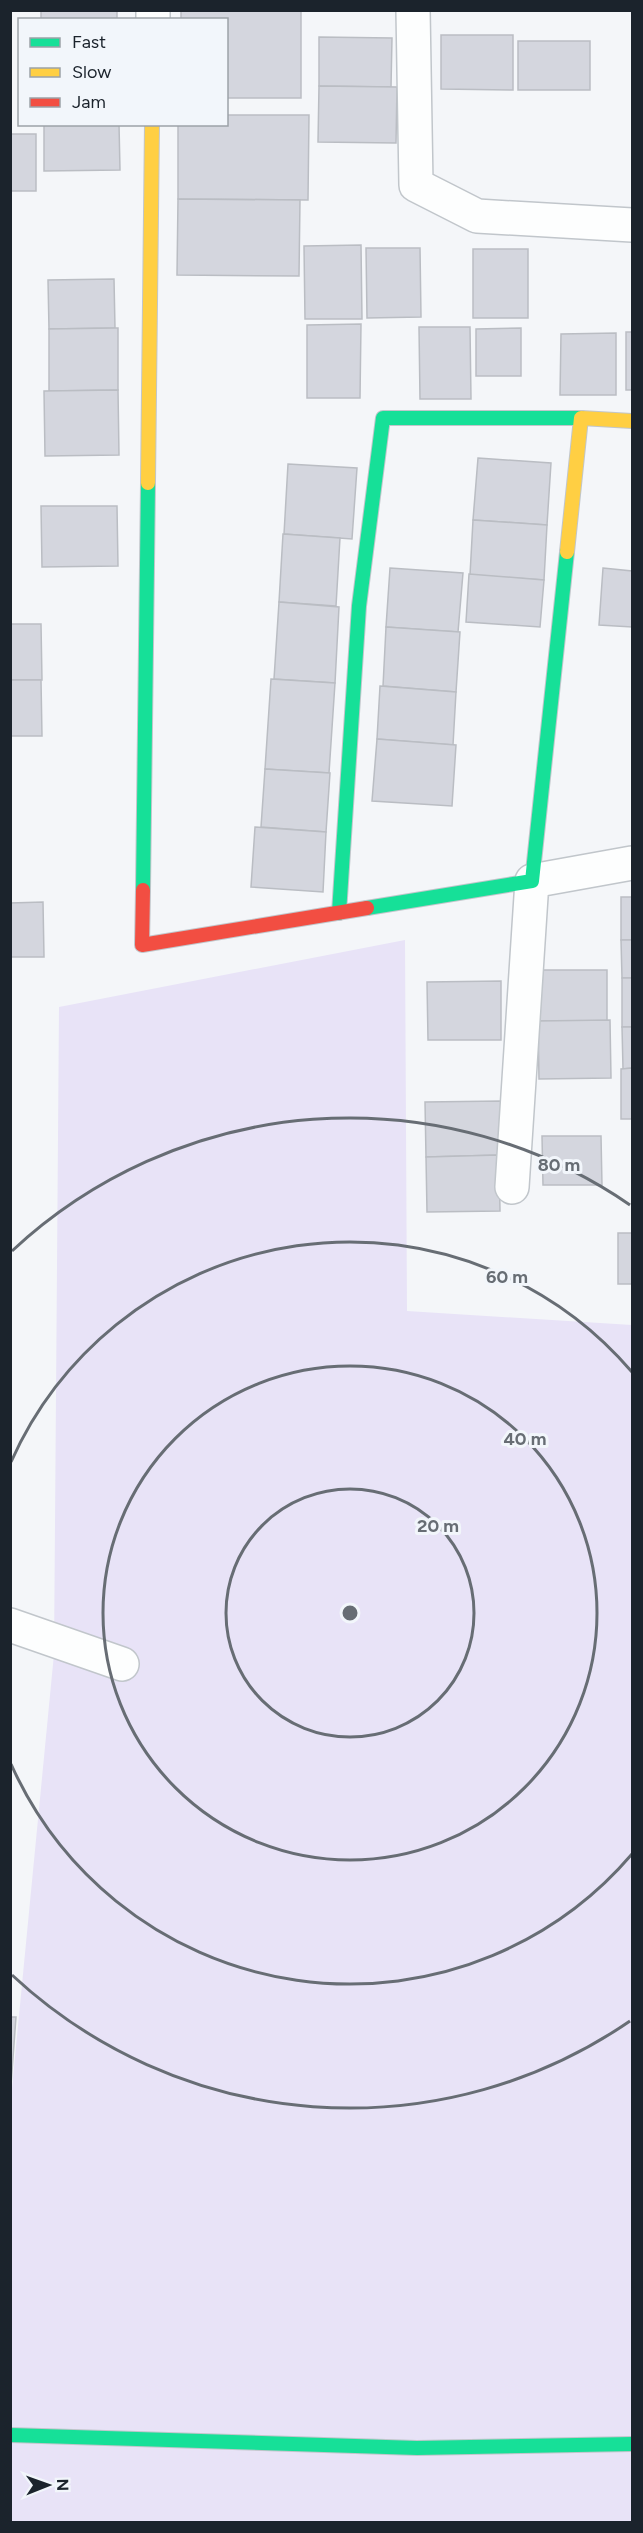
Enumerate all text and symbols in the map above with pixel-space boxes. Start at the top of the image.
legend [18,18,228,126]
text: Fast [72,31,106,53]
text: Slow [72,61,111,83]
text: Jam [72,91,106,113]
text: 80 m [538,1154,580,1176]
text: 60 m [486,1266,528,1288]
text: 40 m [503,1428,547,1450]
text: 20 m [417,1515,459,1537]
centre of rings [340,1603,360,1623]
north arrow [18,2455,78,2515]
text: N [53,2478,72,2491]

